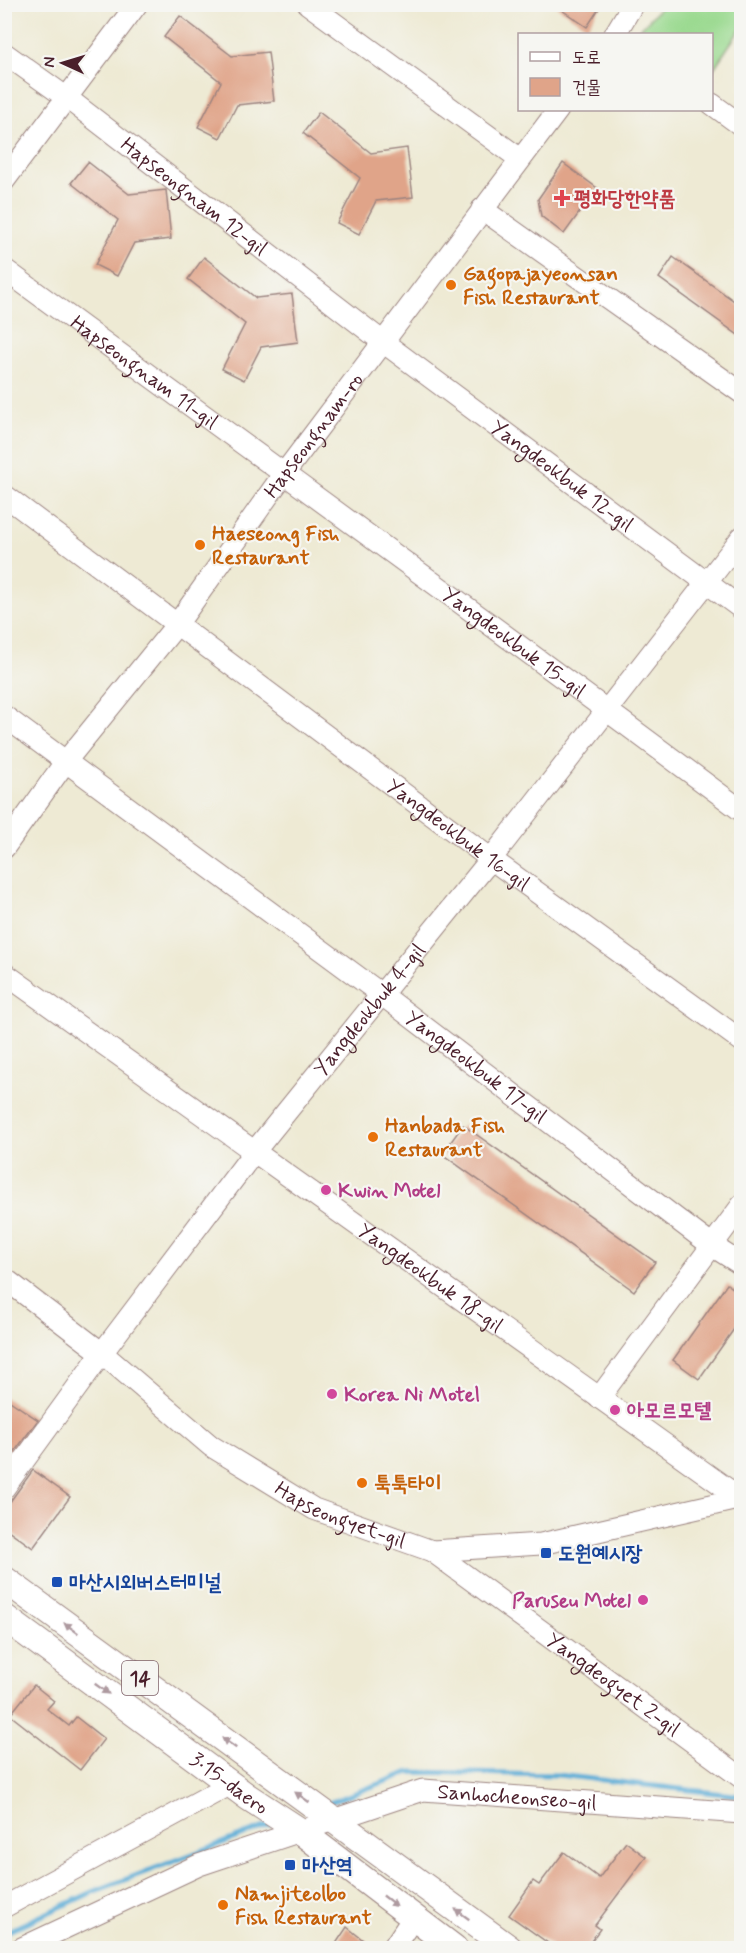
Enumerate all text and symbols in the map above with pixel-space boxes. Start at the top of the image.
north arrow [33,33,93,93]
legend [518,33,713,111]
text: 도로 [572,46,601,70]
text: N [39,56,60,68]
text: 건물 [572,76,601,100]
street label: Hapseongnam 12-gil [114,131,273,263]
place label: 평화당한약품 [574,185,675,213]
marker: 평화당한약품 [555,191,569,205]
place label: Gagopajayeonsan Fish Restaurant [463,260,618,312]
marker: Gagopajayeonsan Fish Restaurant [444,278,458,292]
street label: Hapseongnam 11-gil [64,309,223,436]
street label: Hapseongnam-ro [258,367,370,504]
street label: Yangdeokbuk 12-gil [484,414,639,539]
place label: Haeseong Fish Restaurant [212,520,340,572]
marker: Haeseong Fish Restaurant [193,538,207,552]
street label: Yangdeokbuk 15-gil [436,581,591,705]
street label: Yangdeokbuk 16-gil [380,772,535,898]
street label: Yangdeokbuk 4-gil [308,938,432,1083]
street label: Yangdeokbuk 17-gil [399,1004,552,1130]
place label: Hanbada Fish Restaurant [385,1112,505,1164]
marker: Hanbada Fish Restaurant [366,1130,380,1144]
place label: Kwin Motel [338,1177,440,1205]
marker: Kwin Motel [319,1183,333,1197]
street label: Yangdeokbuk 18-gil [352,1217,508,1339]
place label: Korea Ni Motel [344,1381,480,1409]
marker: Korea Ni Motel [325,1387,339,1401]
place label: 아모르모텔 [627,1397,712,1425]
marker: 아모르모텔 [608,1403,622,1417]
place label: 툭툭타이 [374,1470,442,1498]
street label: Hapseongyet-gil [269,1475,409,1556]
marker: 툭툭타이 [355,1476,369,1490]
place label: 도원예시장 [558,1540,643,1568]
marker: 도원예시장 [539,1546,553,1560]
place label: 마산시외버스터미널 [69,1569,221,1597]
marker: 마산시외버스터미널 [50,1575,64,1589]
place label: Paruseu Motel [512,1587,631,1615]
marker: Paruseu Motel [636,1593,650,1607]
one-way arrow [64,1622,80,1634]
street label: Yangdeogyet 2-gil [540,1626,686,1743]
road number: 14 [122,1661,158,1695]
one-way arrow [95,1683,110,1695]
one-way arrow [221,1738,236,1750]
street label: 3·15-daero [184,1746,273,1822]
street label: Sanhocheonseo-gil [436,1778,598,1817]
one-way arrow [295,1791,311,1803]
place label: 마산역 [302,1852,353,1880]
marker: 마산역 [283,1858,297,1872]
place label: Namjiteolbo Fish Restaurant [235,1880,372,1932]
one-way arrow [382,1895,398,1907]
marker: Namjiteolbo Fish Restaurant [216,1898,230,1912]
one-way arrow [455,1908,471,1920]

